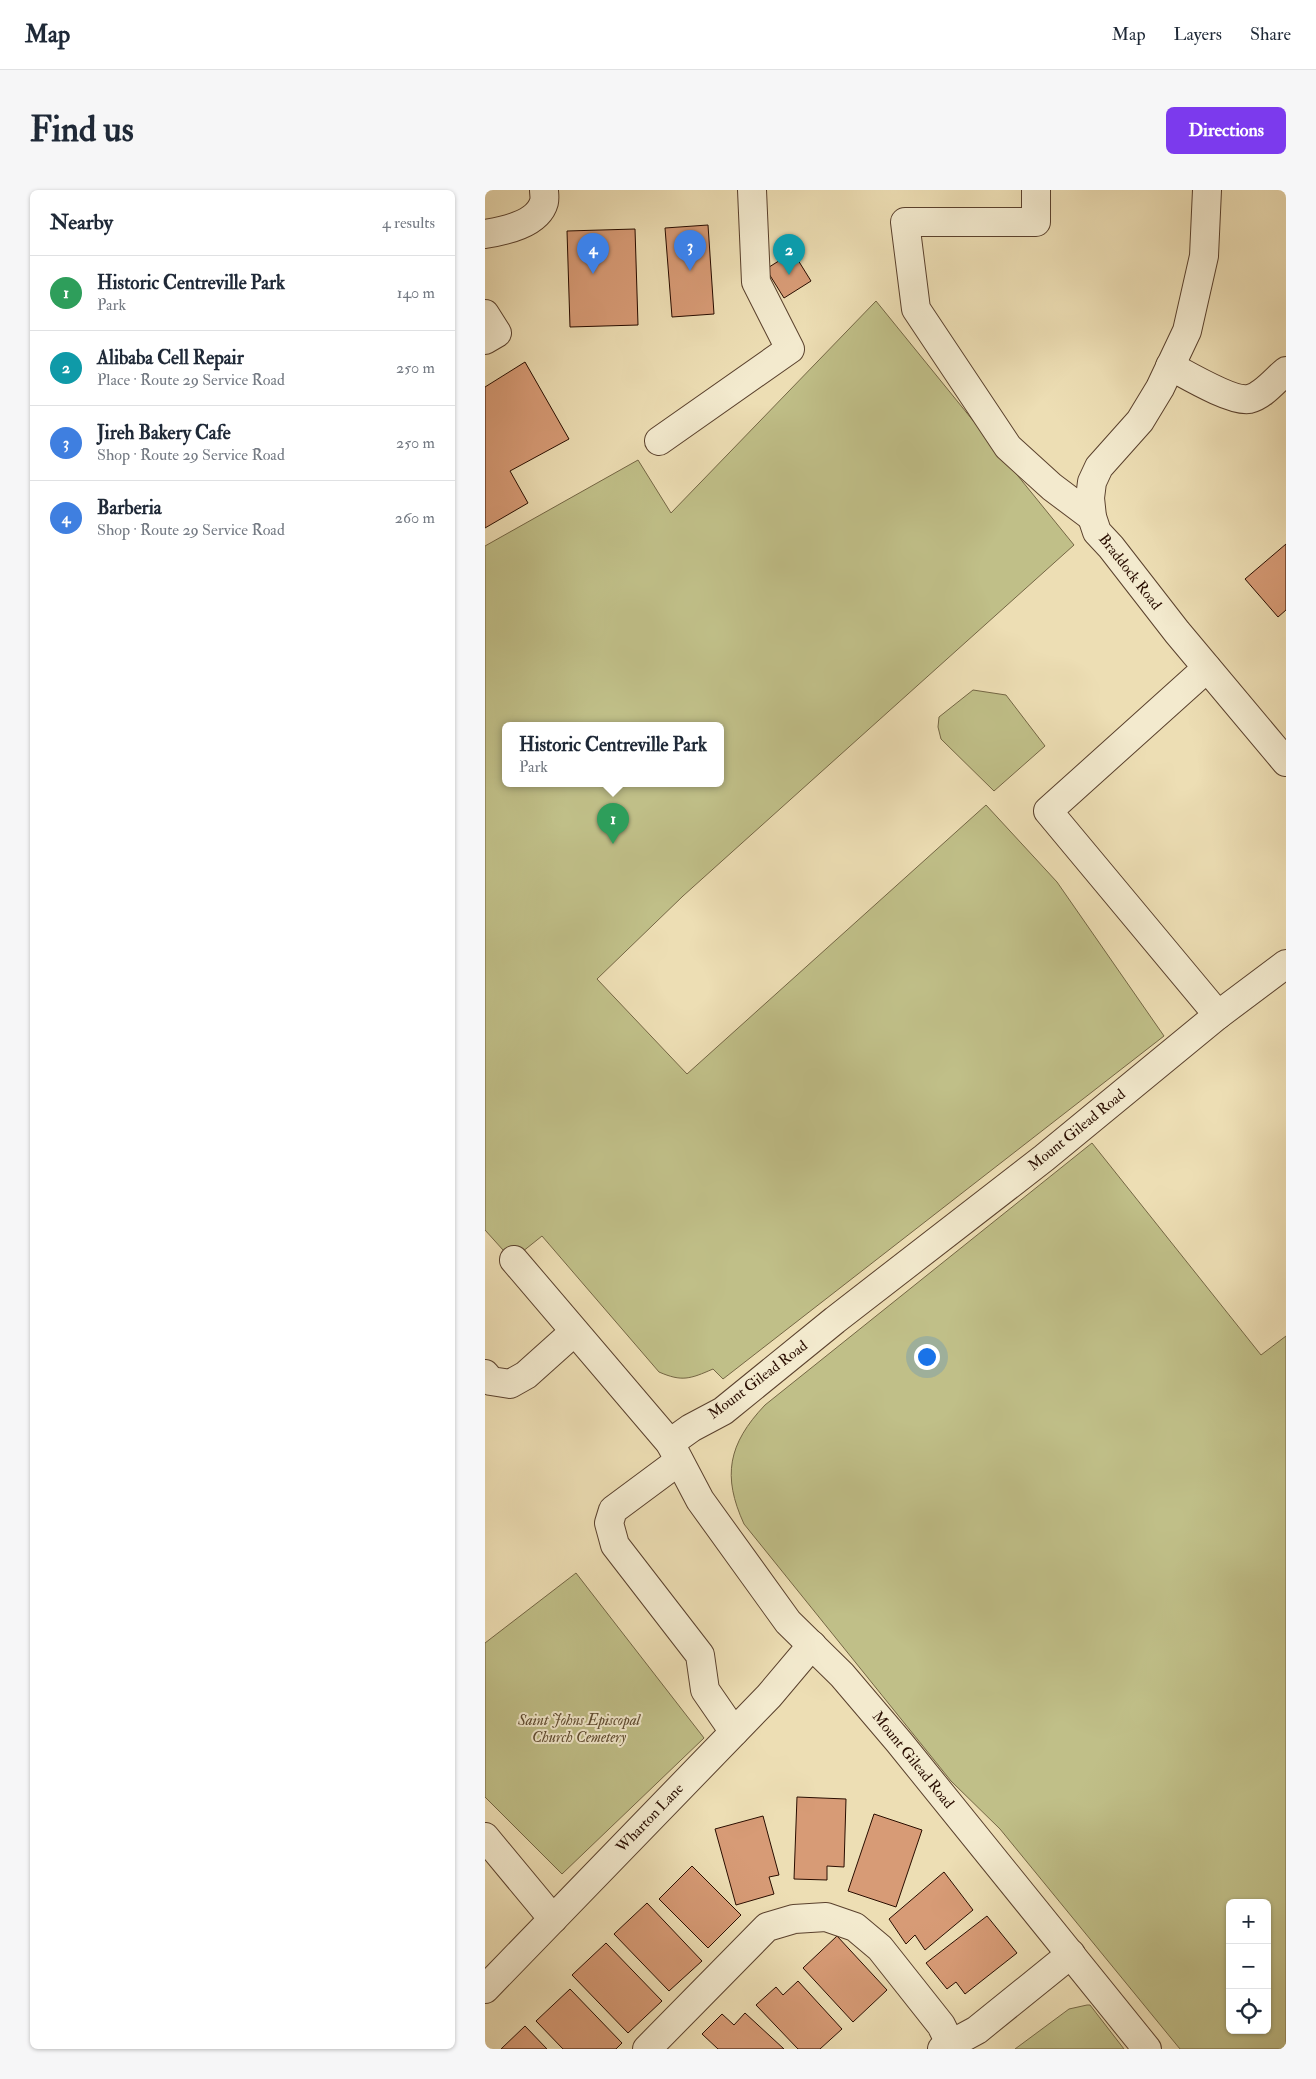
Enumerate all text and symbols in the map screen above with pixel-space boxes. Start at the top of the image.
text: Map [25,19,70,50]
text: Map [1112,23,1146,46]
text: Layers [1174,23,1222,46]
text: Share [1250,23,1291,46]
button: Directions [1166,107,1286,154]
text: Find us [30,108,134,152]
text: Nearby [50,209,113,236]
text: 4 results [382,213,435,233]
pin: 3 [674,230,706,271]
pin: 4 [577,233,609,274]
pin: 2 [773,234,805,275]
text: Historic Centreville Park [97,271,285,295]
text: 1 [63,283,69,303]
text: 140 m [397,283,435,303]
text: Park [97,295,126,315]
text: Alibaba Cell Repair [97,346,244,370]
text: 2 [62,358,70,378]
text: 250 m [396,358,435,378]
text: Place · Route 29 Service Road [97,370,285,390]
text: Jireh Bakery Cafe [97,421,231,445]
text: 3 [63,433,69,453]
text: 250 m [396,433,435,453]
text: Shop · Route 29 Service Road [97,445,285,465]
text: Barberia [97,496,162,520]
text: 4 [62,508,70,528]
text: 260 m [395,508,435,528]
text: Shop · Route 29 Service Road [97,520,285,540]
street label: Braddock Road [1094,530,1166,614]
popup [502,722,724,787]
text: Historic Centreville Park [519,733,707,757]
text: Park [519,757,548,777]
pin: 1 [597,803,629,844]
street label: Mount Gilead Road [1025,1085,1130,1175]
street label: Mount Gilead Road [705,1336,812,1424]
your location [914,1344,940,1370]
street label: Mount Gilead Road [868,1708,958,1813]
park label: Saint Johns Episcopal Church Cemetery [517,1711,642,1747]
street label: Wharton Lane [612,1779,688,1857]
map controls [1226,1899,1271,2034]
button: + [1226,1899,1271,1944]
button: − [1226,1944,1271,1989]
button: locate [1226,1989,1271,2034]

